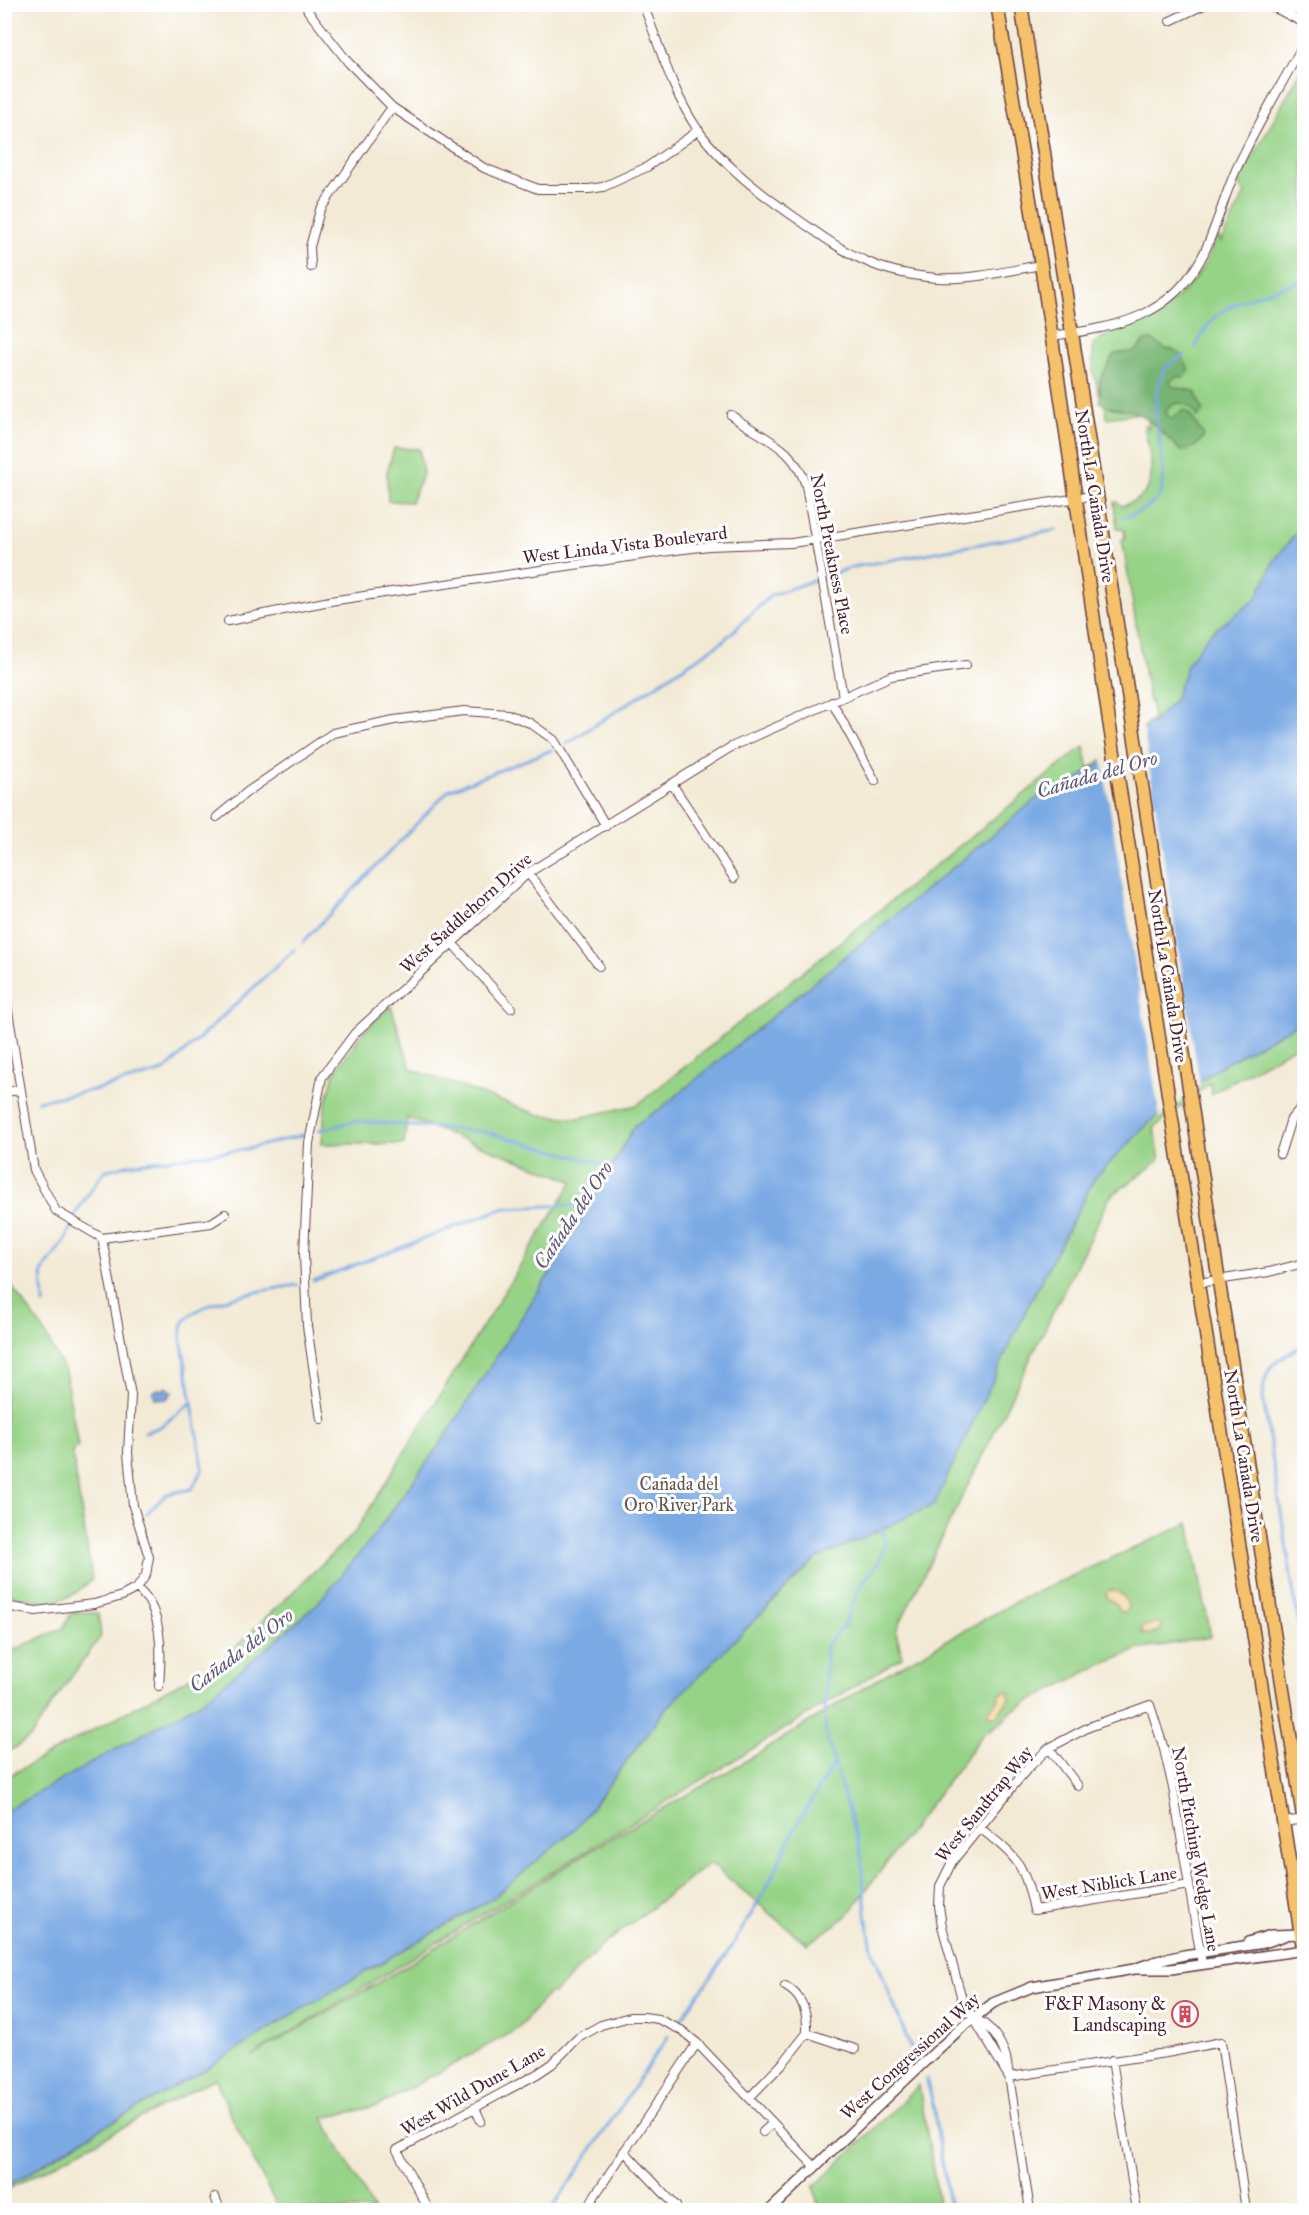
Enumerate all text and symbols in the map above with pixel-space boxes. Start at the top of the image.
street label: North La Cañada Drive [1070,408,1120,584]
street label: North Preakness Place [806,472,858,636]
street label: West Linda Vista Boulevard [521,522,729,568]
water label: Cañada del Oro [1034,745,1161,803]
street label: West Saddlehorn Drive [395,848,537,978]
street label: North La Cañada Drive [1143,888,1193,1064]
water label: Cañada del Oro [528,1156,618,1273]
street label: North La Cañada Drive [1219,1368,1269,1544]
park label: Cañada del Oro River Park [624,1473,735,1516]
water label: Cañada del Oro [184,1603,298,1697]
street label: West Sandtrap Way [930,1741,1038,1866]
street label: North Pitching Wedge Lane [1166,1745,1225,1953]
street label: West Niblick Lane [1040,1861,1178,1905]
street label: West Congressional Way [836,1987,985,2125]
place label: F&F Masony & Landscaping [1044,1993,1167,2037]
building icon: F&F Masony & Landscaping [1170,1999,1200,2029]
street label: West Wild Dune Lane [397,2040,549,2140]

